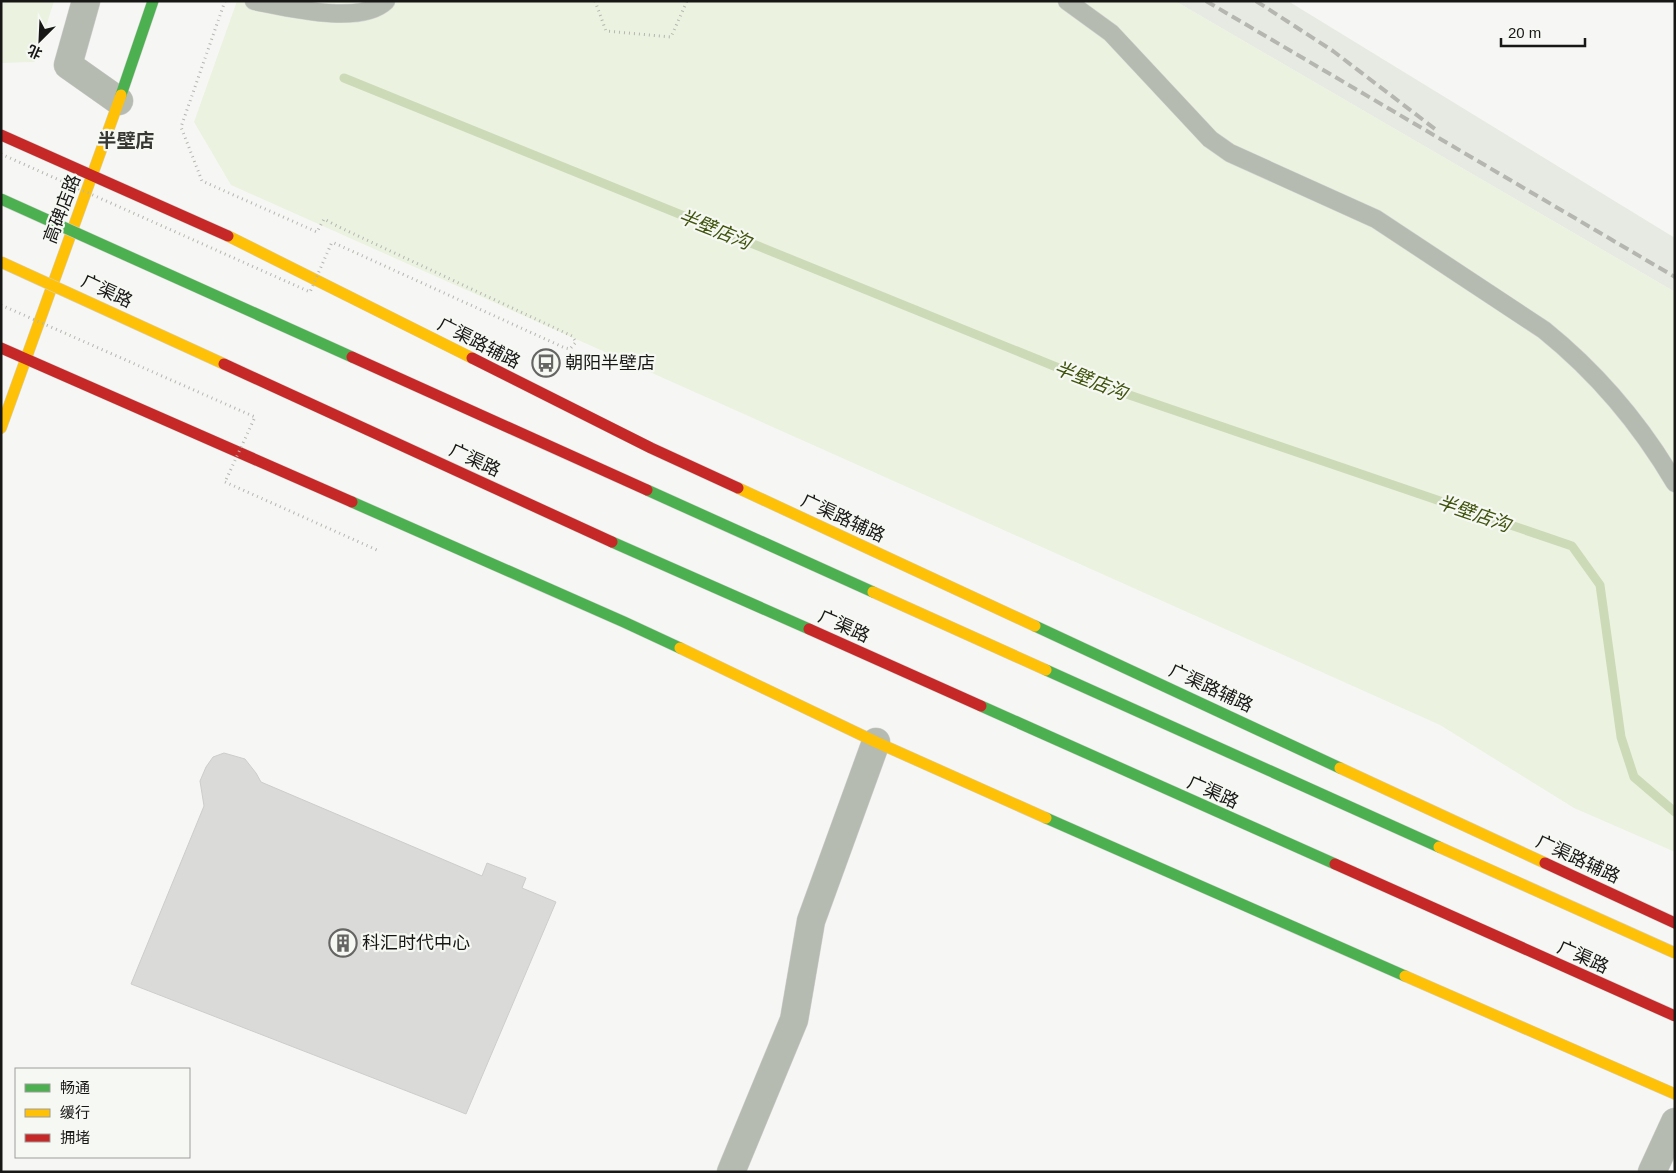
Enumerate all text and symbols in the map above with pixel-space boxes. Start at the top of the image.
north arrow [15,15,65,65]
scale bar [1501,15,1585,47]
text: 20 m [1508,24,1541,41]
text: 北 [25,42,44,62]
district label: 半壁店 [97,130,155,151]
street label: 高碑店路 [40,172,84,246]
water label: 半壁店沟 [676,205,756,254]
street label: 广渠路 [78,271,136,311]
street label: 广渠路辅路 [434,314,524,372]
bus stop icon: 朝阳半壁店 [531,348,561,378]
place label: 朝阳半壁店 [565,353,655,373]
water label: 半壁店沟 [1052,357,1132,405]
street label: 广渠路 [446,440,504,480]
street label: 广渠路辅路 [798,490,888,546]
water label: 半壁店沟 [1434,491,1515,536]
street label: 广渠路 [815,606,873,646]
street label: 广渠路辅路 [1166,660,1256,716]
street label: 广渠路 [1184,772,1242,812]
street label: 广渠路辅路 [1533,831,1623,887]
building icon: 科汇时代中心 [328,928,358,958]
place label: 科汇时代中心 [362,933,470,953]
street label: 广渠路 [1554,937,1612,977]
legend [15,1068,190,1158]
text: 畅通 [60,1079,90,1096]
text: 缓行 [60,1104,90,1121]
text: 拥堵 [60,1129,90,1146]

